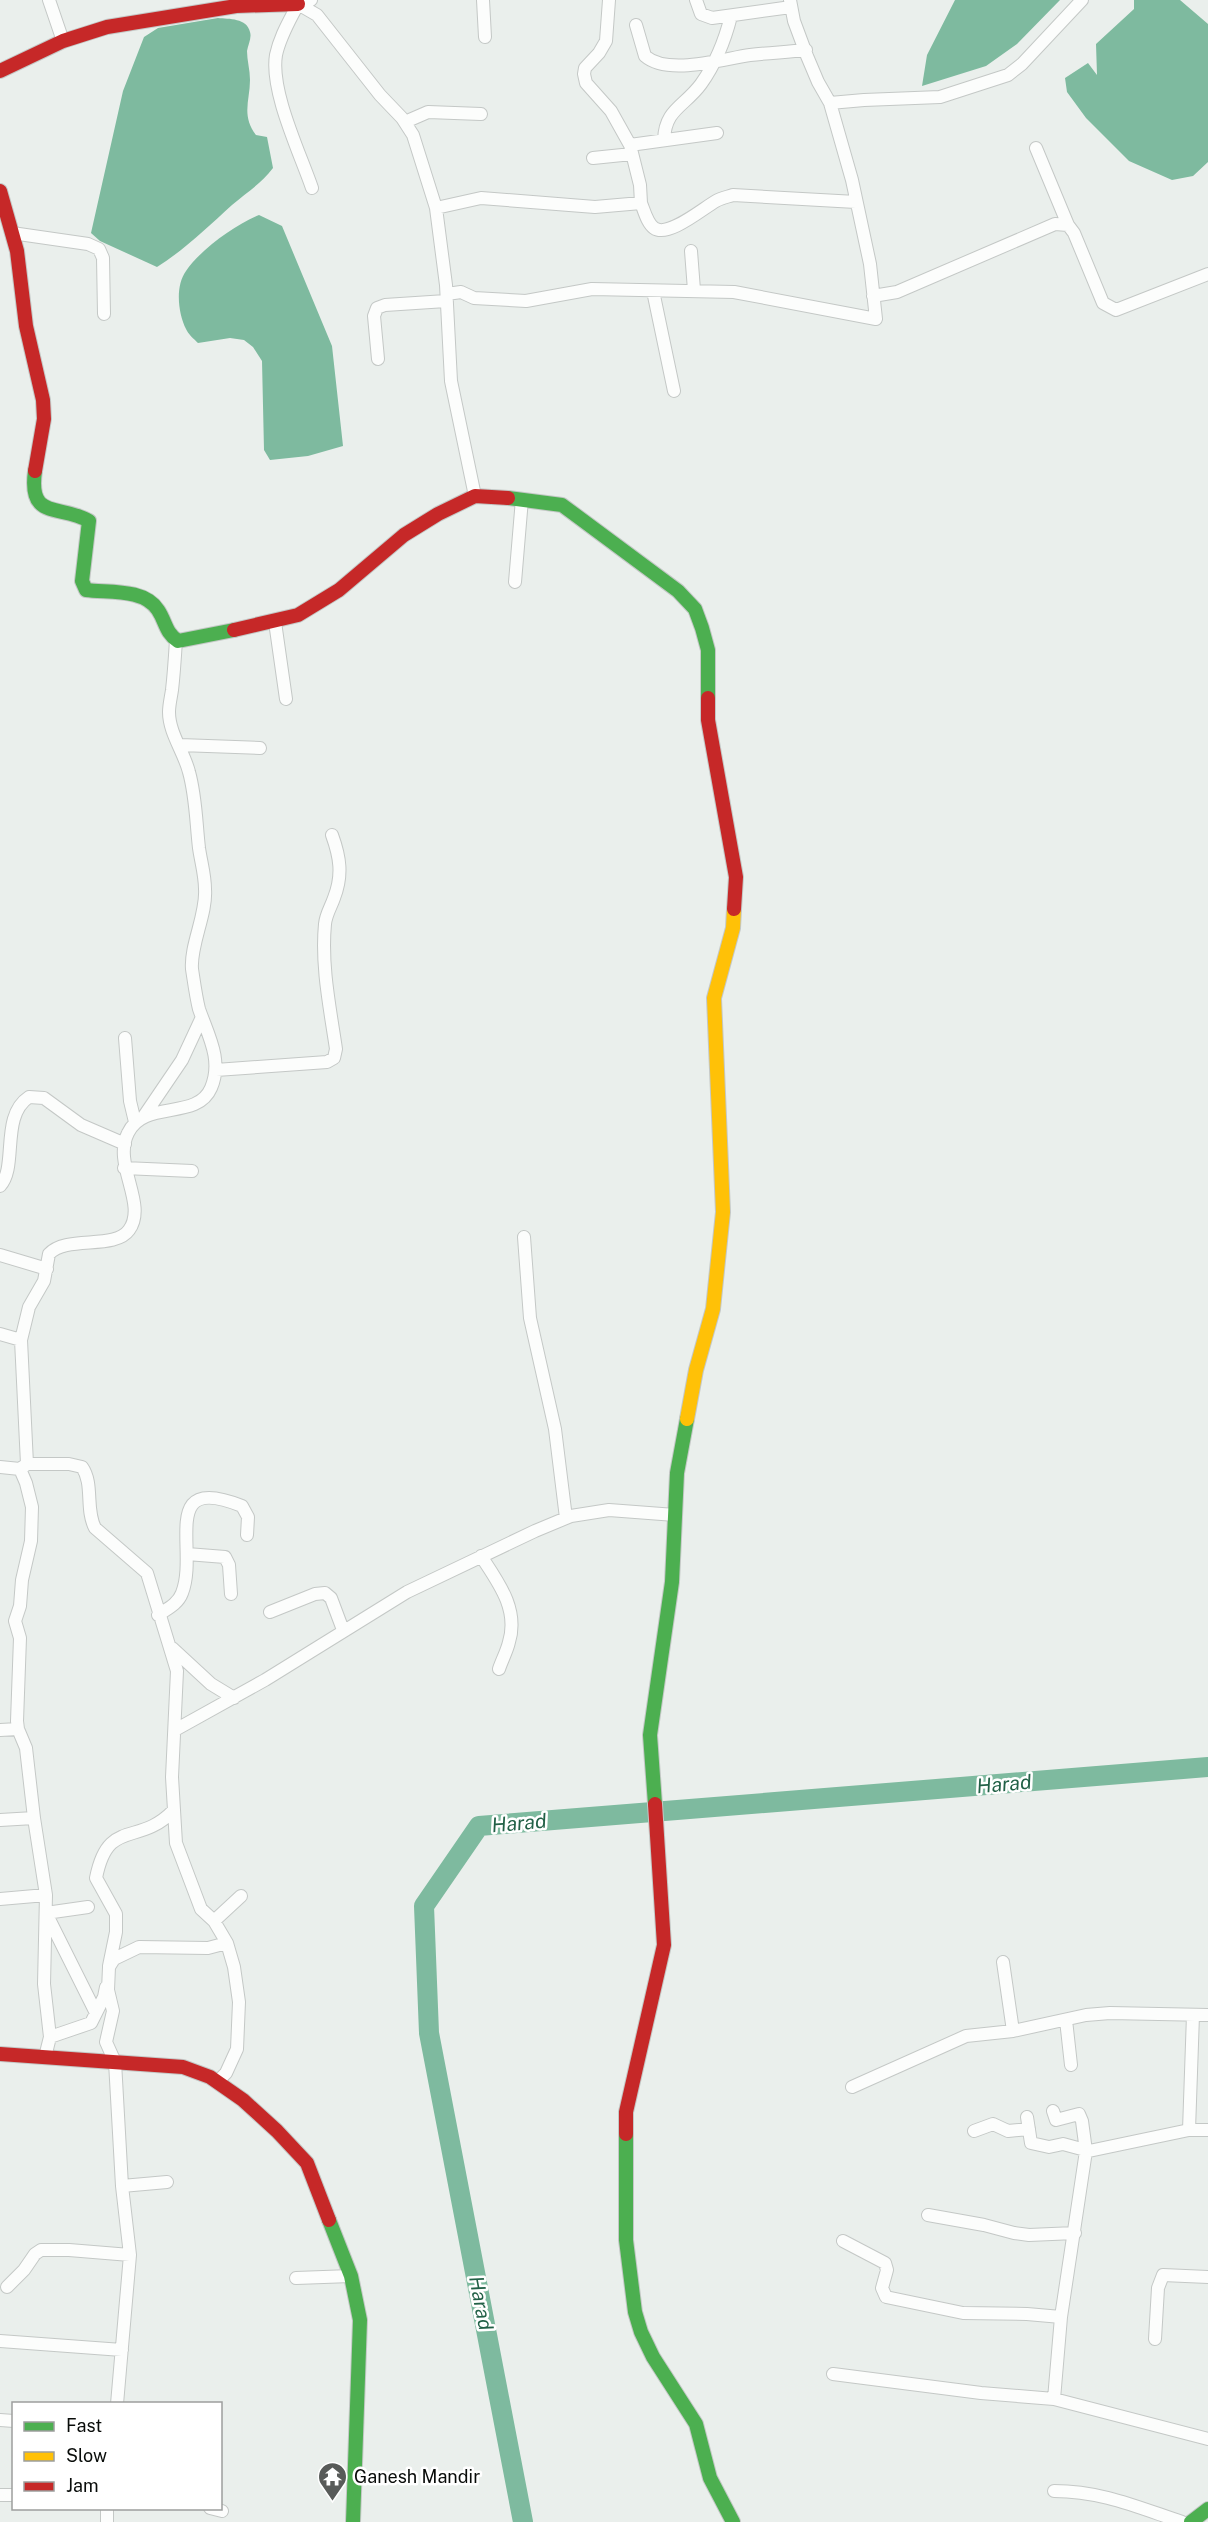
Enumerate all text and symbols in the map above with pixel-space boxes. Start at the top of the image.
water label: Harad [976,1770,1033,1798]
water label: Harad [491,1809,548,1837]
water label: Harad [464,2274,498,2333]
legend [12,2402,222,2510]
text: Fast [66,2415,102,2436]
text: Slow [66,2445,107,2466]
temple icon: Ganesh Mandir [317,2460,349,2502]
place label: Ganesh Mandir [354,2466,480,2487]
text: Jam [66,2475,99,2496]

